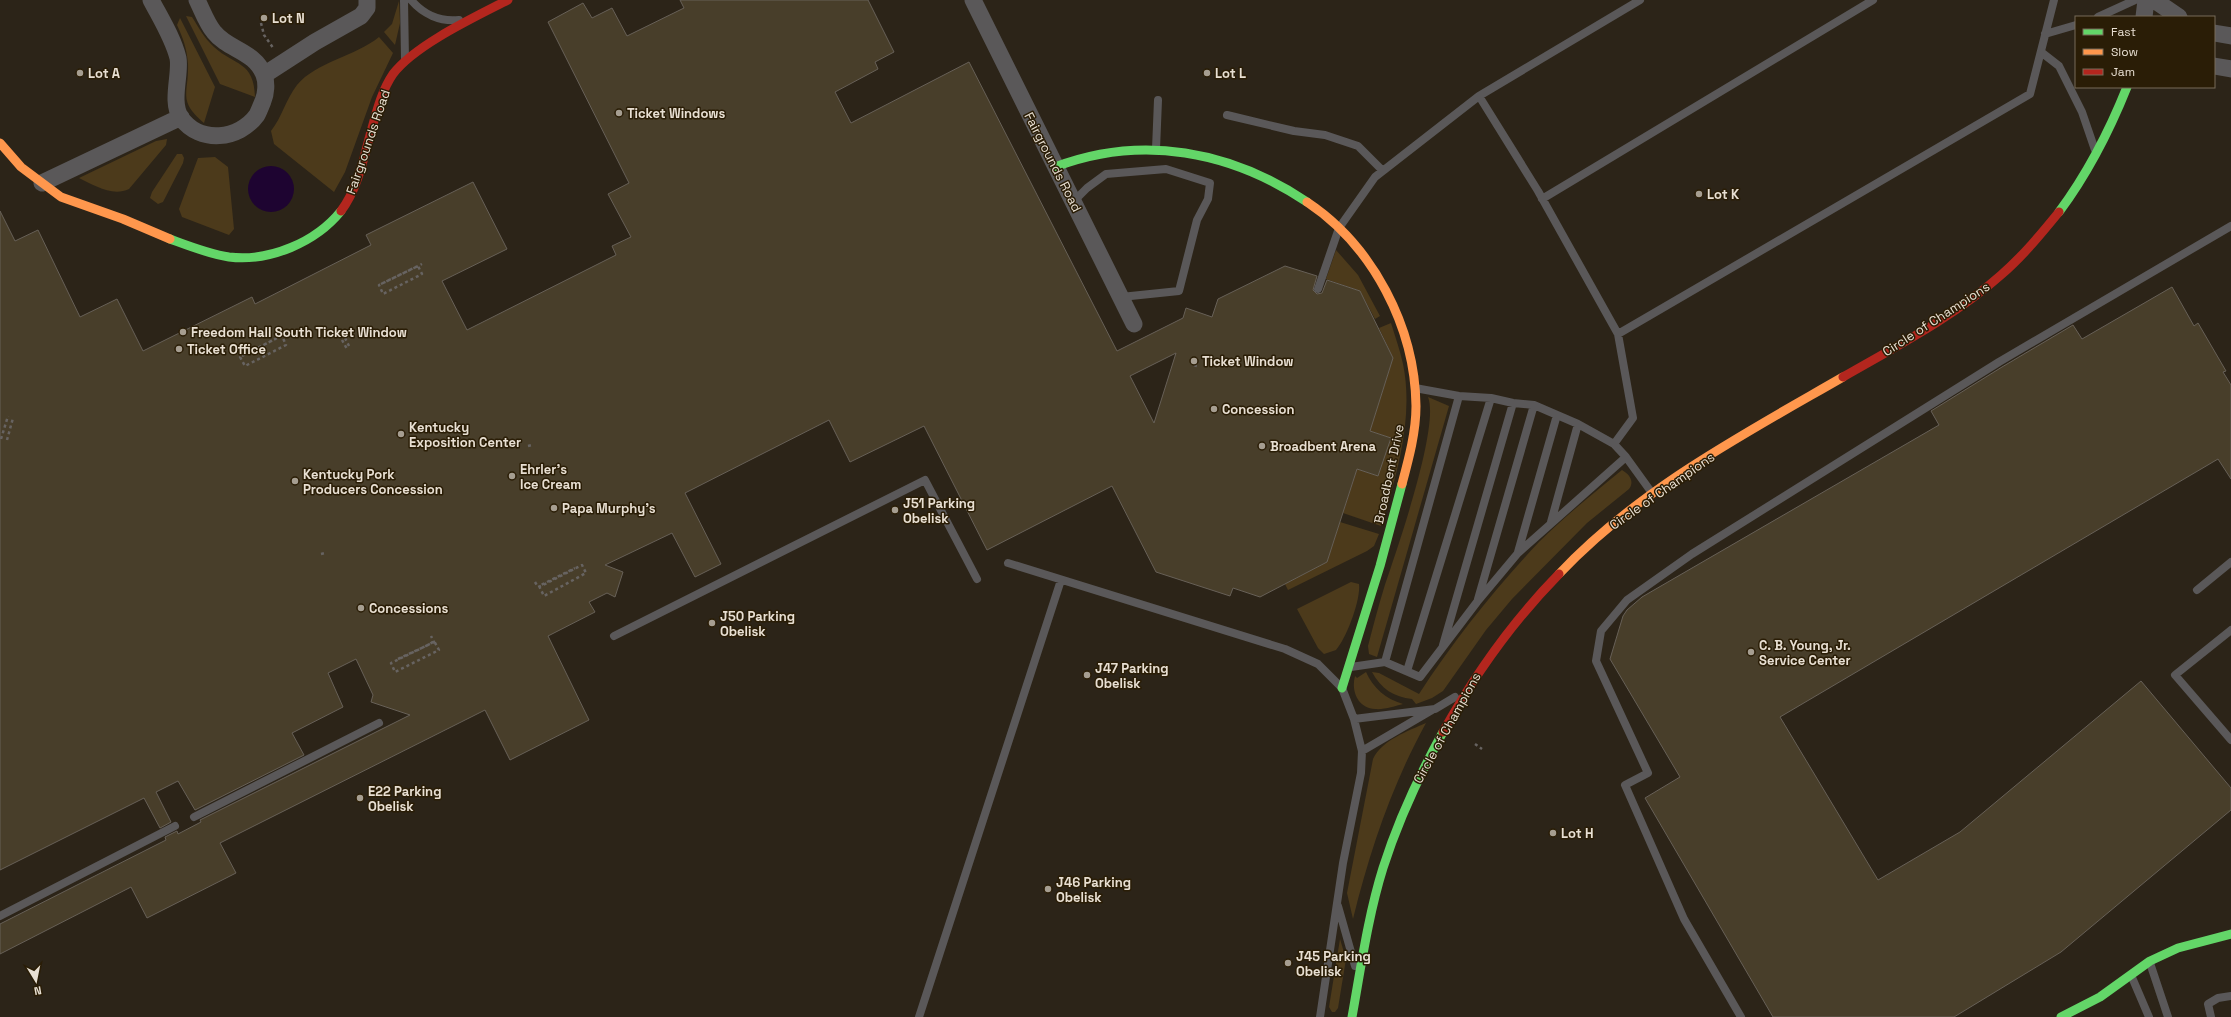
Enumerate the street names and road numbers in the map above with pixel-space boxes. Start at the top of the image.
street label: Fairgrounds Road [342,87,394,197]
street label: Fairgrounds Road [1021,109,1085,215]
street label: Circle of Champions [1879,278,1993,360]
street label: Broadbent Drive [1370,423,1408,525]
street label: Circle of Champions [1606,448,1718,534]
street label: Circle of Champions [1409,669,1485,787]

